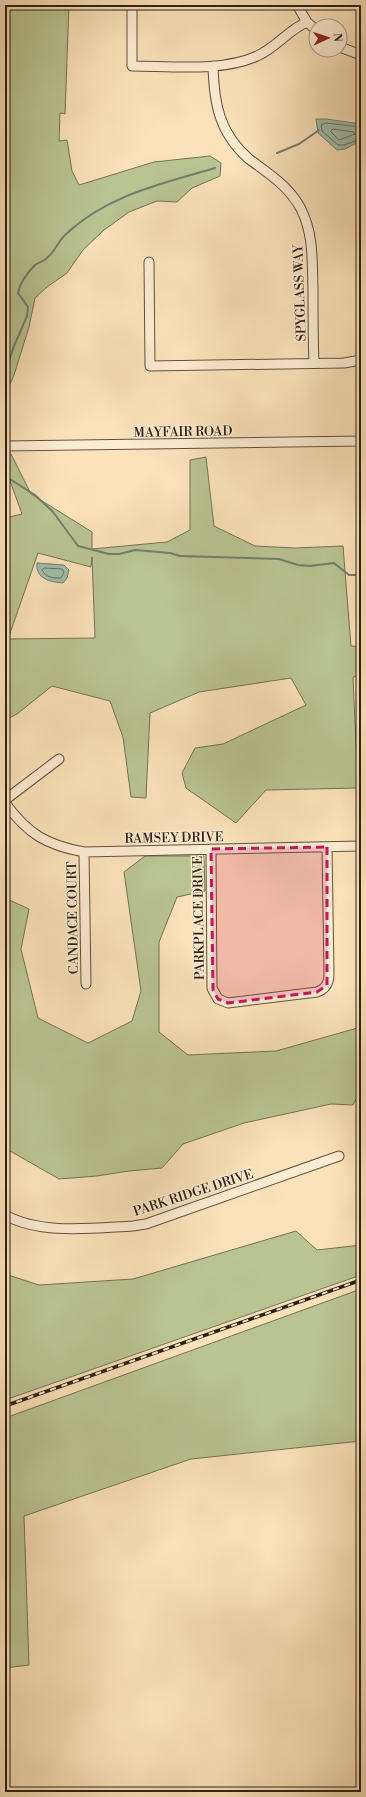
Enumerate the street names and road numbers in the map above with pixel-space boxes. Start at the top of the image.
street label: SPYGLASS WAY [290,243,310,342]
street label: MAYFAIR ROAD [133,423,233,441]
street label: RAMSEY DRIVE [124,829,224,847]
street label: PARKPLACE DRIVE [190,856,208,980]
street label: CANDACE COURT [64,861,82,975]
street label: PARK RIDGE DRIVE [131,1166,255,1220]

